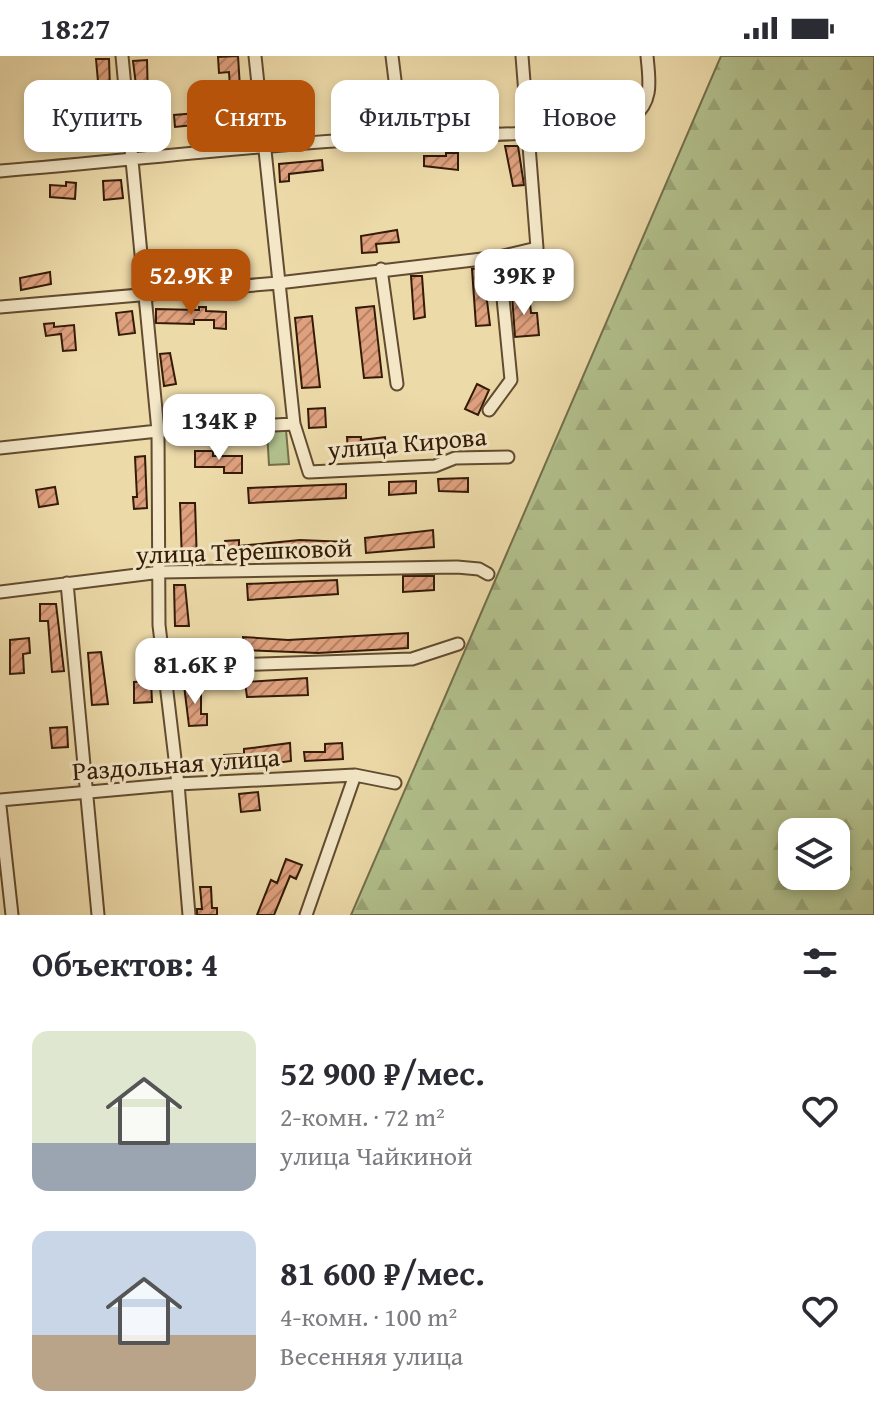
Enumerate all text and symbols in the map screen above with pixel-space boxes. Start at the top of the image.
text: 18:27 [40,6,111,50]
chip: Купить [24,80,171,152]
chip: Снять [187,80,315,152]
chip: Фильтры [331,80,499,152]
chip: Новое [515,80,645,152]
pin: 52.9K ₽ [117,249,265,317]
pin: 39K ₽ [468,249,580,317]
text: 52.9K ₽ [149,255,233,294]
text: 39K ₽ [493,255,555,294]
pin: 134K ₽ [154,394,284,462]
text: 134K ₽ [181,400,257,439]
street label: улица Кирова [325,416,489,469]
street label: улица Терешковой [134,527,353,574]
pin: 81.6K ₽ [121,638,269,706]
text: 81.6K ₽ [153,644,237,683]
street label: Раздольная улица [71,737,282,790]
map controls [778,818,850,890]
button: layers [778,818,850,890]
text: Объектов: 4 [32,939,218,988]
icon: filters [798,941,842,985]
text: 52 900 ₽/мес. [280,1048,485,1097]
icon: home [96,1063,192,1159]
icon: heart [798,1089,842,1133]
text: 2-комн. · 72 m² [280,1097,445,1136]
text: улица Чайкиной [280,1136,473,1175]
text: 81 600 ₽/мес. [280,1248,485,1297]
icon: home [96,1263,192,1359]
icon: heart [798,1289,842,1333]
text: 4-комн. · 100 m² [280,1297,457,1336]
text: Весенняя улица [280,1336,463,1375]

